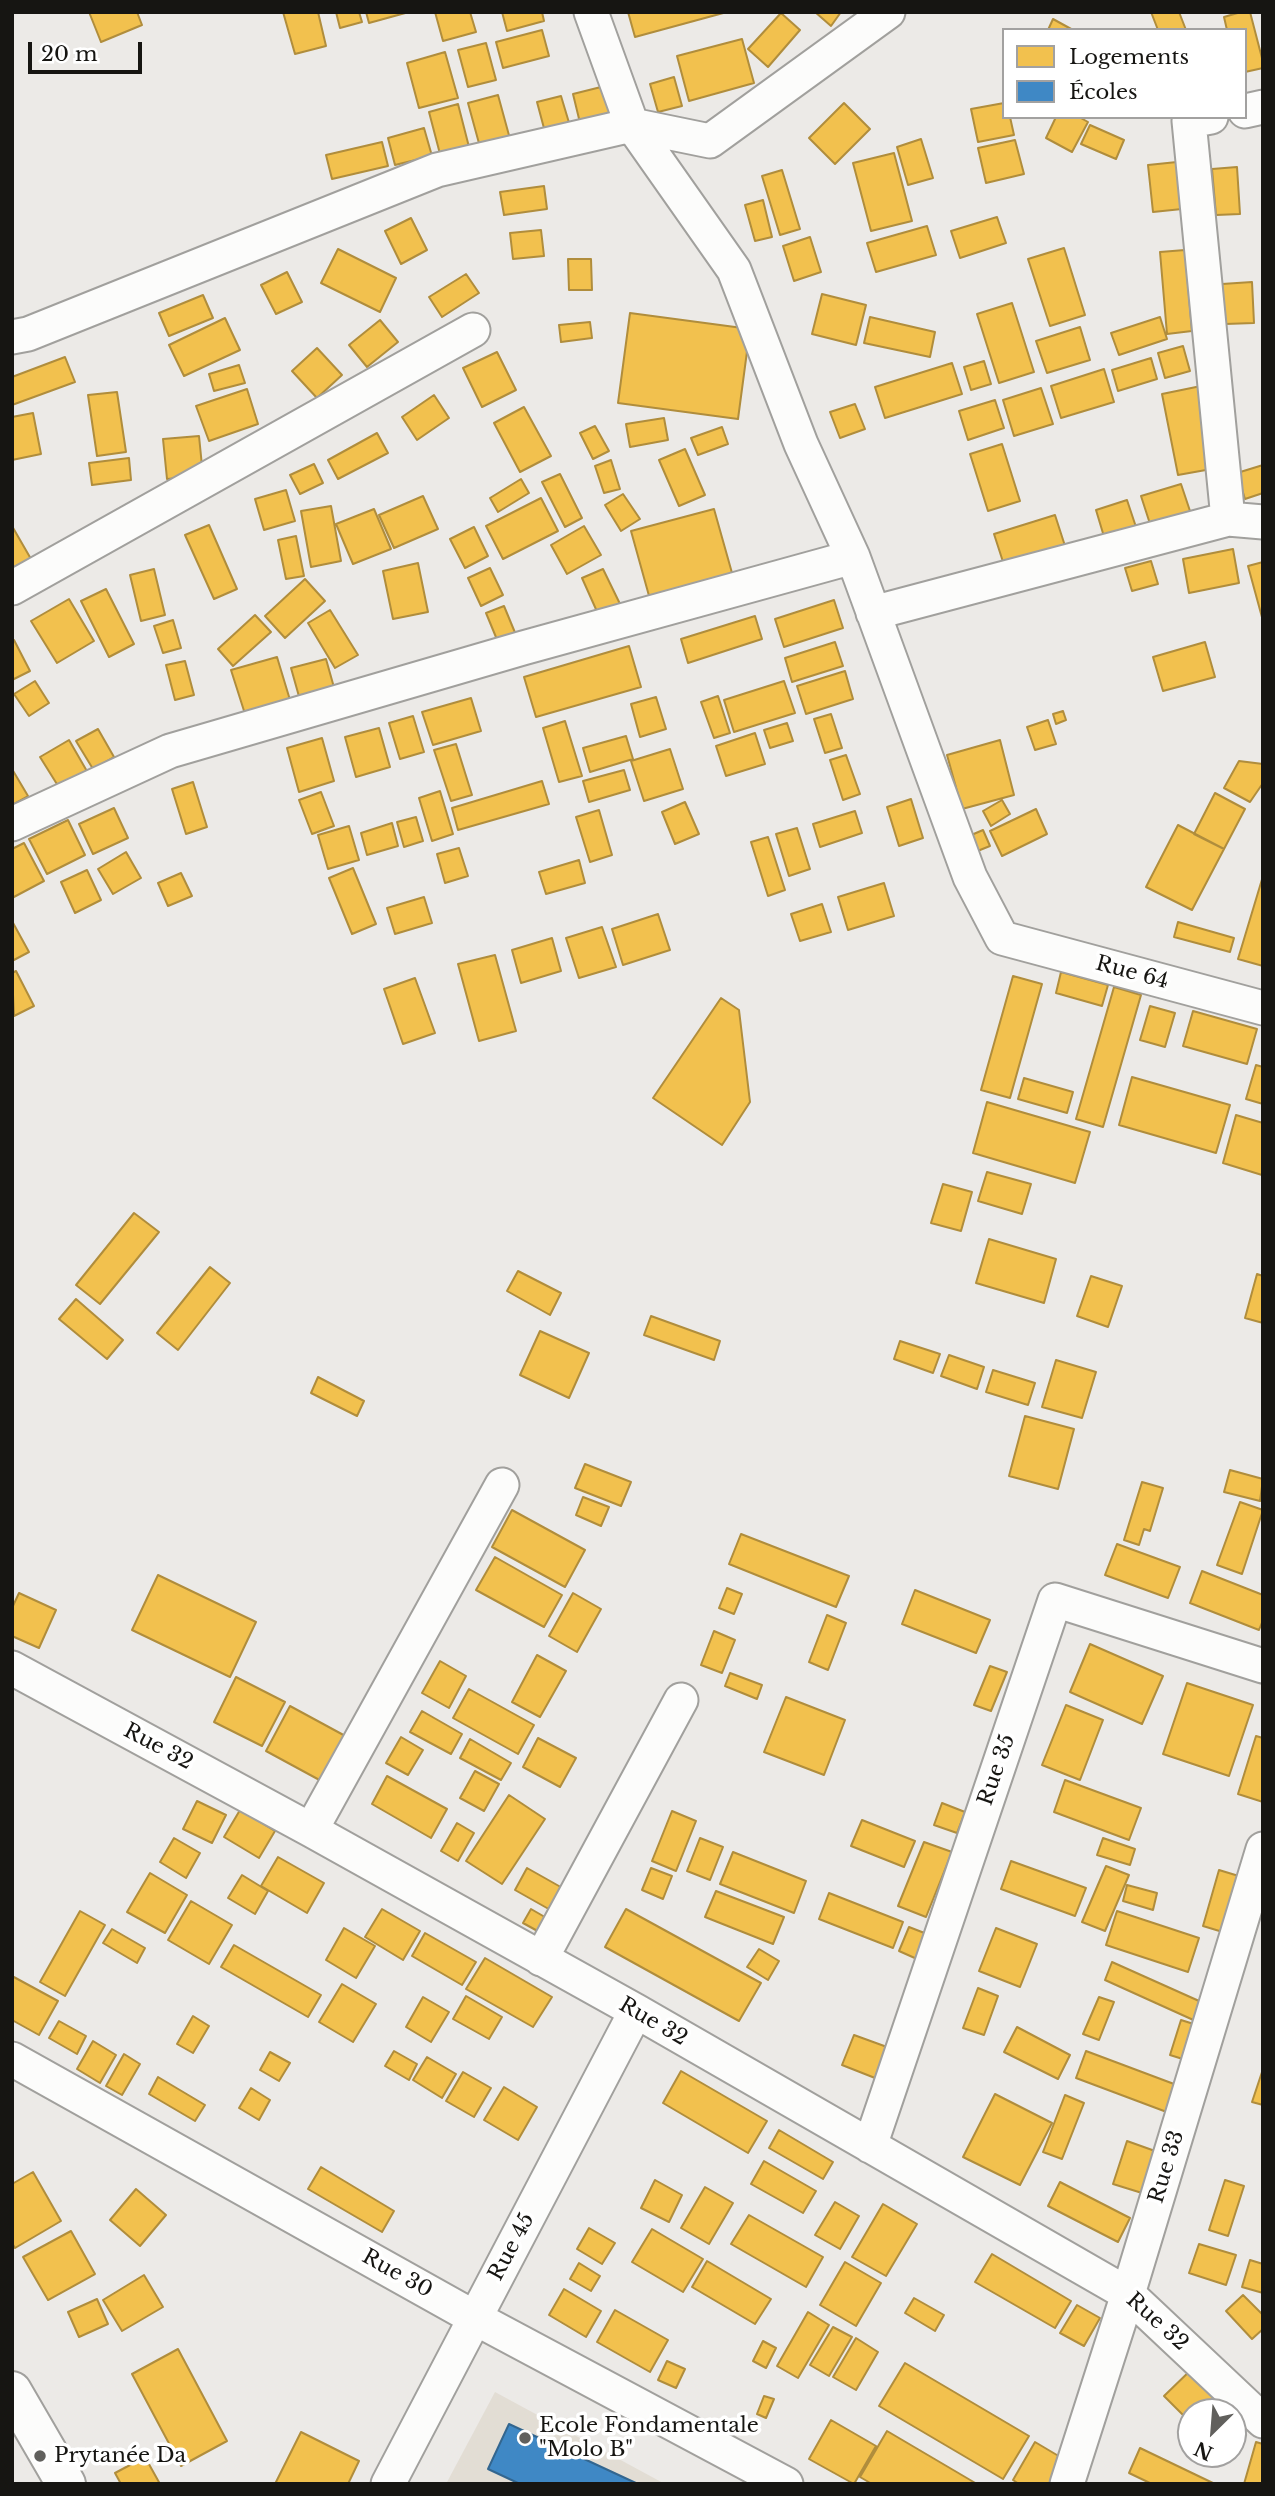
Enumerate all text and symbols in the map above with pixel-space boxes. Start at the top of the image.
scale bar [32,28,145,72]
legend [1002,28,1247,119]
text: 20 m [41,41,98,67]
text: Logements [1069,44,1189,70]
text: Écoles [1069,79,1138,105]
street label: Rue 64 [1093,951,1171,995]
street label: Rue 32 [119,1718,197,1776]
street label: Rue 35 [973,1731,1021,1809]
street label: Rue 32 [614,1992,692,2052]
street label: Rue 33 [1144,2128,1190,2206]
street label: Rue 45 [484,2209,540,2285]
street label: Rue 30 [357,2244,437,2304]
street label: Rue 32 [1121,2288,1193,2356]
north arrow [1177,2398,1247,2468]
place label: Ecole Fondamentale "Molo B" [539,2413,759,2463]
marker: Ecole Fondamentale "Molo B" [517,2430,533,2446]
text: N [1191,2436,1217,2465]
place label: Prytanée Da [54,2443,186,2469]
marker: Prytanée Da [32,2448,48,2464]

